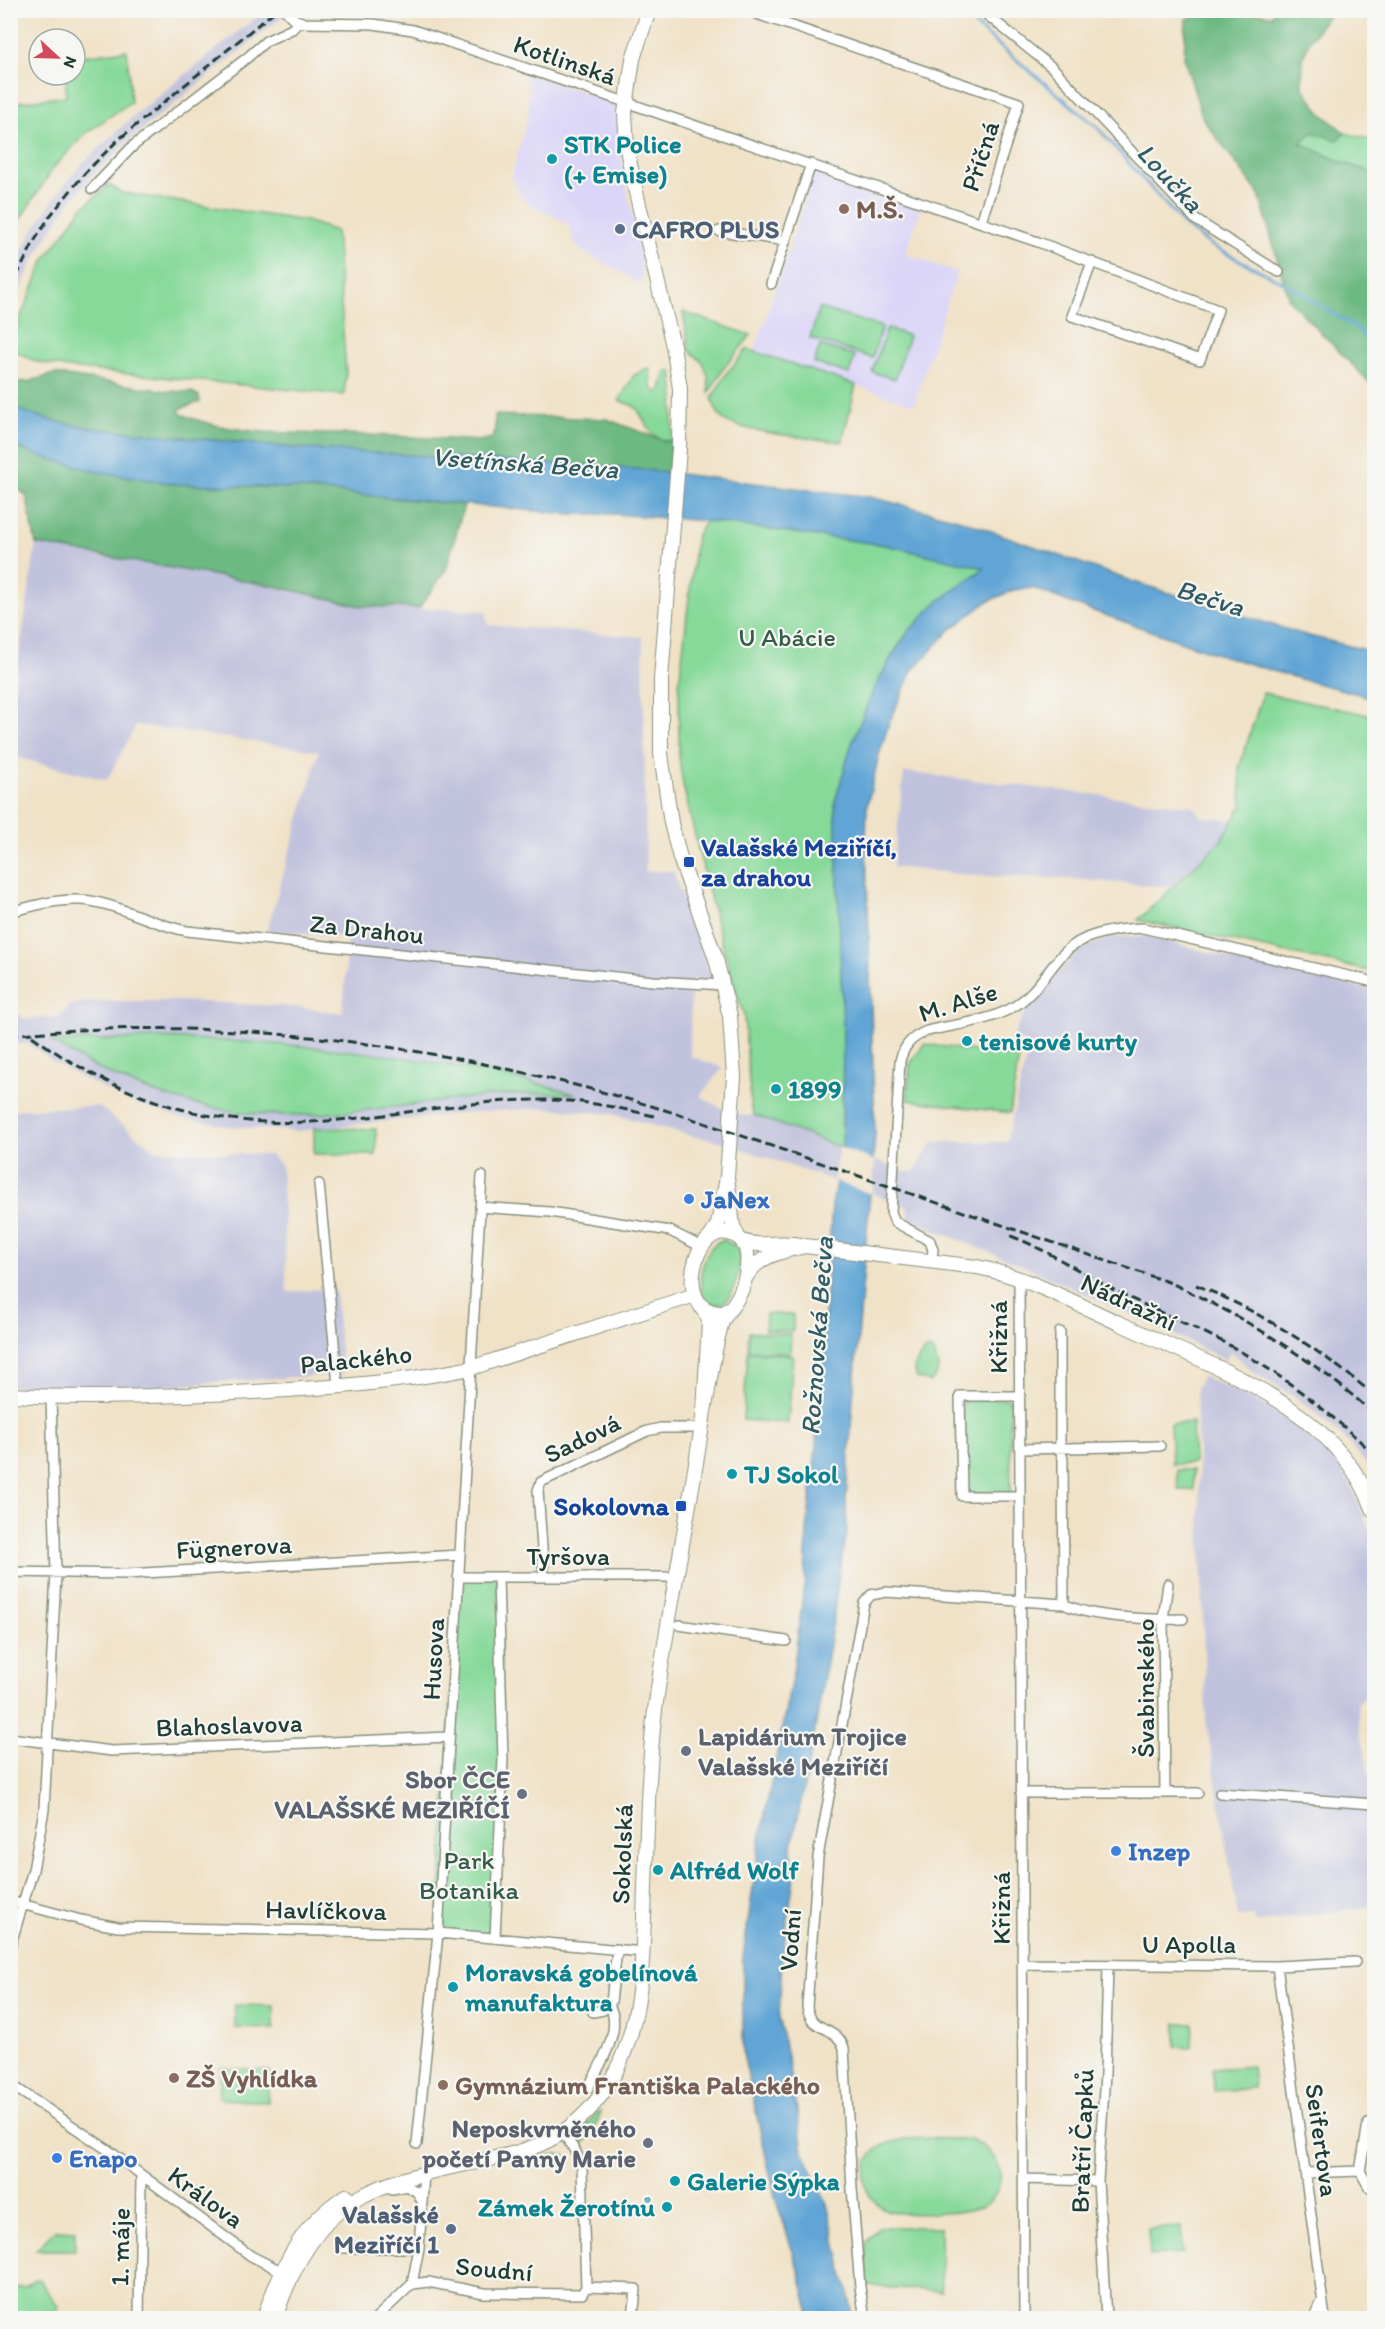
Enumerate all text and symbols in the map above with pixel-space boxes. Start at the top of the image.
north arrow [27,27,87,87]
street label: Kotlinská [509,28,621,93]
text: N [60,54,81,71]
street label: Příčná [954,116,1007,195]
place label: STK Police (+ Emise) [564,128,681,190]
water label: Loučka [1130,136,1211,220]
marker: STK Police (+ Emise) [545,152,559,166]
place label: M.Š. [856,193,904,225]
marker: M.Š. [837,202,851,216]
place label: CAFRO PLUS [632,213,780,245]
marker: CAFRO PLUS [613,222,627,236]
water label: Vsetínská Bečva [431,440,620,486]
water label: Bečva [1172,572,1249,624]
park label: U Abácie [738,621,836,653]
place label: Valašské Meziříčí, za drahou [701,831,897,893]
marker: Valašské Meziříčí, za drahou [682,855,696,869]
street label: Za Drahou [308,907,426,951]
street label: M. Alše [915,975,1001,1029]
place label: tenisové kurty [979,1025,1138,1057]
marker: tenisové kurty [960,1034,974,1048]
place label: 1899 [788,1073,842,1105]
marker: 1899 [769,1082,783,1096]
place label: JaNex [700,1183,771,1215]
marker: JaNex [682,1192,696,1206]
water label: Rožnovská Bečva [793,1235,840,1436]
street label: Nádražní [1076,1266,1182,1338]
street label: Křižná [982,1300,1014,1374]
street label: Palackého [298,1337,414,1381]
street label: Sadová [538,1406,626,1470]
place label: TJ Sokol [743,1458,839,1490]
marker: TJ Sokol [725,1467,739,1481]
place label: Sokolovna [554,1490,669,1522]
marker: Sokolovna [674,1499,688,1513]
street label: Fügnerova [175,1528,293,1566]
street label: Tyršova [526,1540,610,1572]
street label: Husova [415,1616,451,1701]
street label: Švabinského [1129,1618,1161,1758]
street label: Blahoslavova [155,1706,303,1744]
place label: Lapidárium Trojice Valašské Meziříčí [698,1720,907,1782]
marker: Lapidárium Trojice Valašské Meziříčí [679,1744,693,1758]
place label: Sbor ČCE VALAŠSKÉ MEZIŘÍČÍ [274,1763,510,1825]
marker: Sbor ČCE VALAŠSKÉ MEZIŘÍČÍ [515,1787,529,1801]
street label: Sokolská [604,1803,640,1905]
place label: Inzep [1128,1835,1191,1867]
park label: Park Botanika [419,1844,519,1906]
marker: Inzep [1109,1844,1123,1858]
place label: Alfréd Wolf [669,1854,800,1886]
marker: Alfréd Wolf [651,1863,665,1877]
street label: Křižná [985,1871,1017,1945]
street label: Havlíčkova [265,1893,388,1927]
street label: Vodní [772,1907,808,1972]
street label: U Apolla [1142,1928,1236,1960]
place label: Moravská gobelínová manufaktura [464,1956,698,2018]
marker: Moravská gobelínová manufaktura [446,1980,460,1994]
place label: ZŠ Vyhlídka [186,2062,318,2094]
street label: Bratří Čapků [1063,2068,1101,2214]
place label: Gymnázium Františka Palackého [455,2069,820,2101]
marker: ZŠ Vyhlídka [167,2071,181,2085]
marker: Gymnázium Františka Palackého [436,2078,450,2092]
street label: Seifertova [1298,2081,1346,2199]
place label: Neposkvrněného početí Panny Marie [421,2112,636,2174]
marker: Neposkvrněného početí Panny Marie [641,2136,655,2150]
place label: Enapo [69,2142,137,2174]
marker: Enapo [50,2151,64,2165]
street label: Králova [162,2159,250,2235]
place label: Galerie Sýpka [687,2165,840,2197]
marker: Galerie Sýpka [668,2174,682,2188]
place label: Zámek Žerotínů [478,2191,656,2223]
place label: Valašské Meziříčí 1 [334,2198,439,2260]
marker: Zámek Žerotínů [660,2200,674,2214]
street label: 1. máje [103,2207,137,2287]
marker: Valašské Meziříčí 1 [444,2222,458,2236]
street label: Soudní [454,2250,534,2288]

